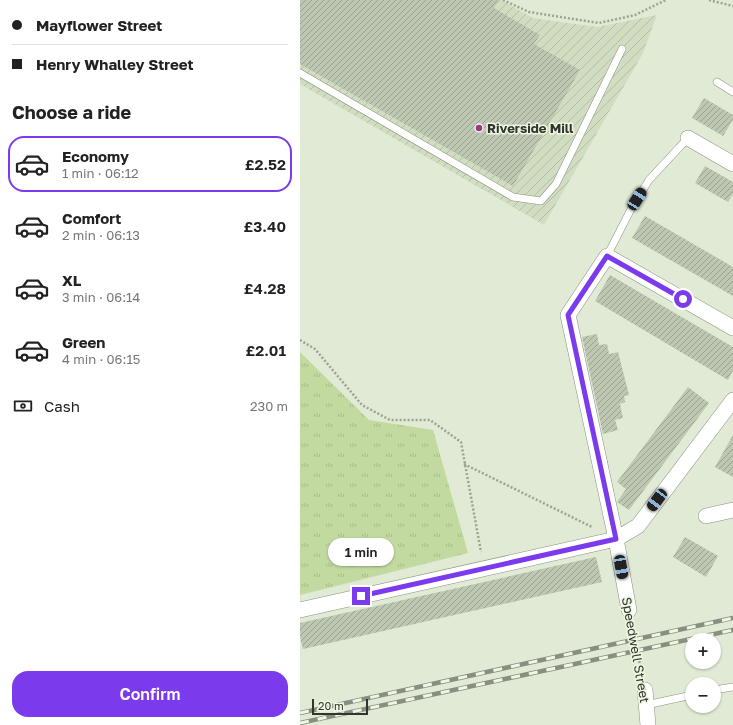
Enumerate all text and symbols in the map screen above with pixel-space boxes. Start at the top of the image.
text: Mayflower Street [36,16,162,34]
text: Henry Whalley Street [36,55,194,73]
text: Choose a ride [12,101,131,123]
place label: Riverside Mill [487,120,574,136]
marker: Riverside Mill [474,123,484,133]
icon: car [14,146,50,182]
text: Economy [62,147,129,165]
text: £2.52 [245,155,286,173]
text: 1 min · 06:12 [62,165,139,181]
car [626,186,648,212]
icon: car [14,208,50,244]
text: Comfort [62,209,121,227]
text: £3.40 [244,217,286,235]
text: 2 min · 06:13 [62,227,140,243]
icon: car [14,270,50,306]
text: XL [62,271,81,289]
text: £4.28 [244,279,286,297]
text: 3 min · 06:14 [62,289,140,305]
route start [674,290,692,308]
icon: car [14,332,50,368]
text: Green [62,333,105,351]
text: £2.01 [245,341,286,359]
text: 4 min · 06:15 [62,351,140,367]
icon: cash [12,395,34,417]
text: Cash [44,397,80,415]
text: 230 m [250,398,288,414]
car [645,487,669,513]
callout: 1 min [328,538,394,566]
text: 1 min [345,544,377,560]
car [613,554,629,580]
route end [352,587,370,605]
street label: Speedwell Street [619,596,653,704]
map controls [685,633,721,713]
button: + [685,633,721,669]
button: Confirm [12,671,288,717]
button: − [685,677,721,713]
scale bar [312,697,368,716]
text: 20 m [318,699,344,712]

